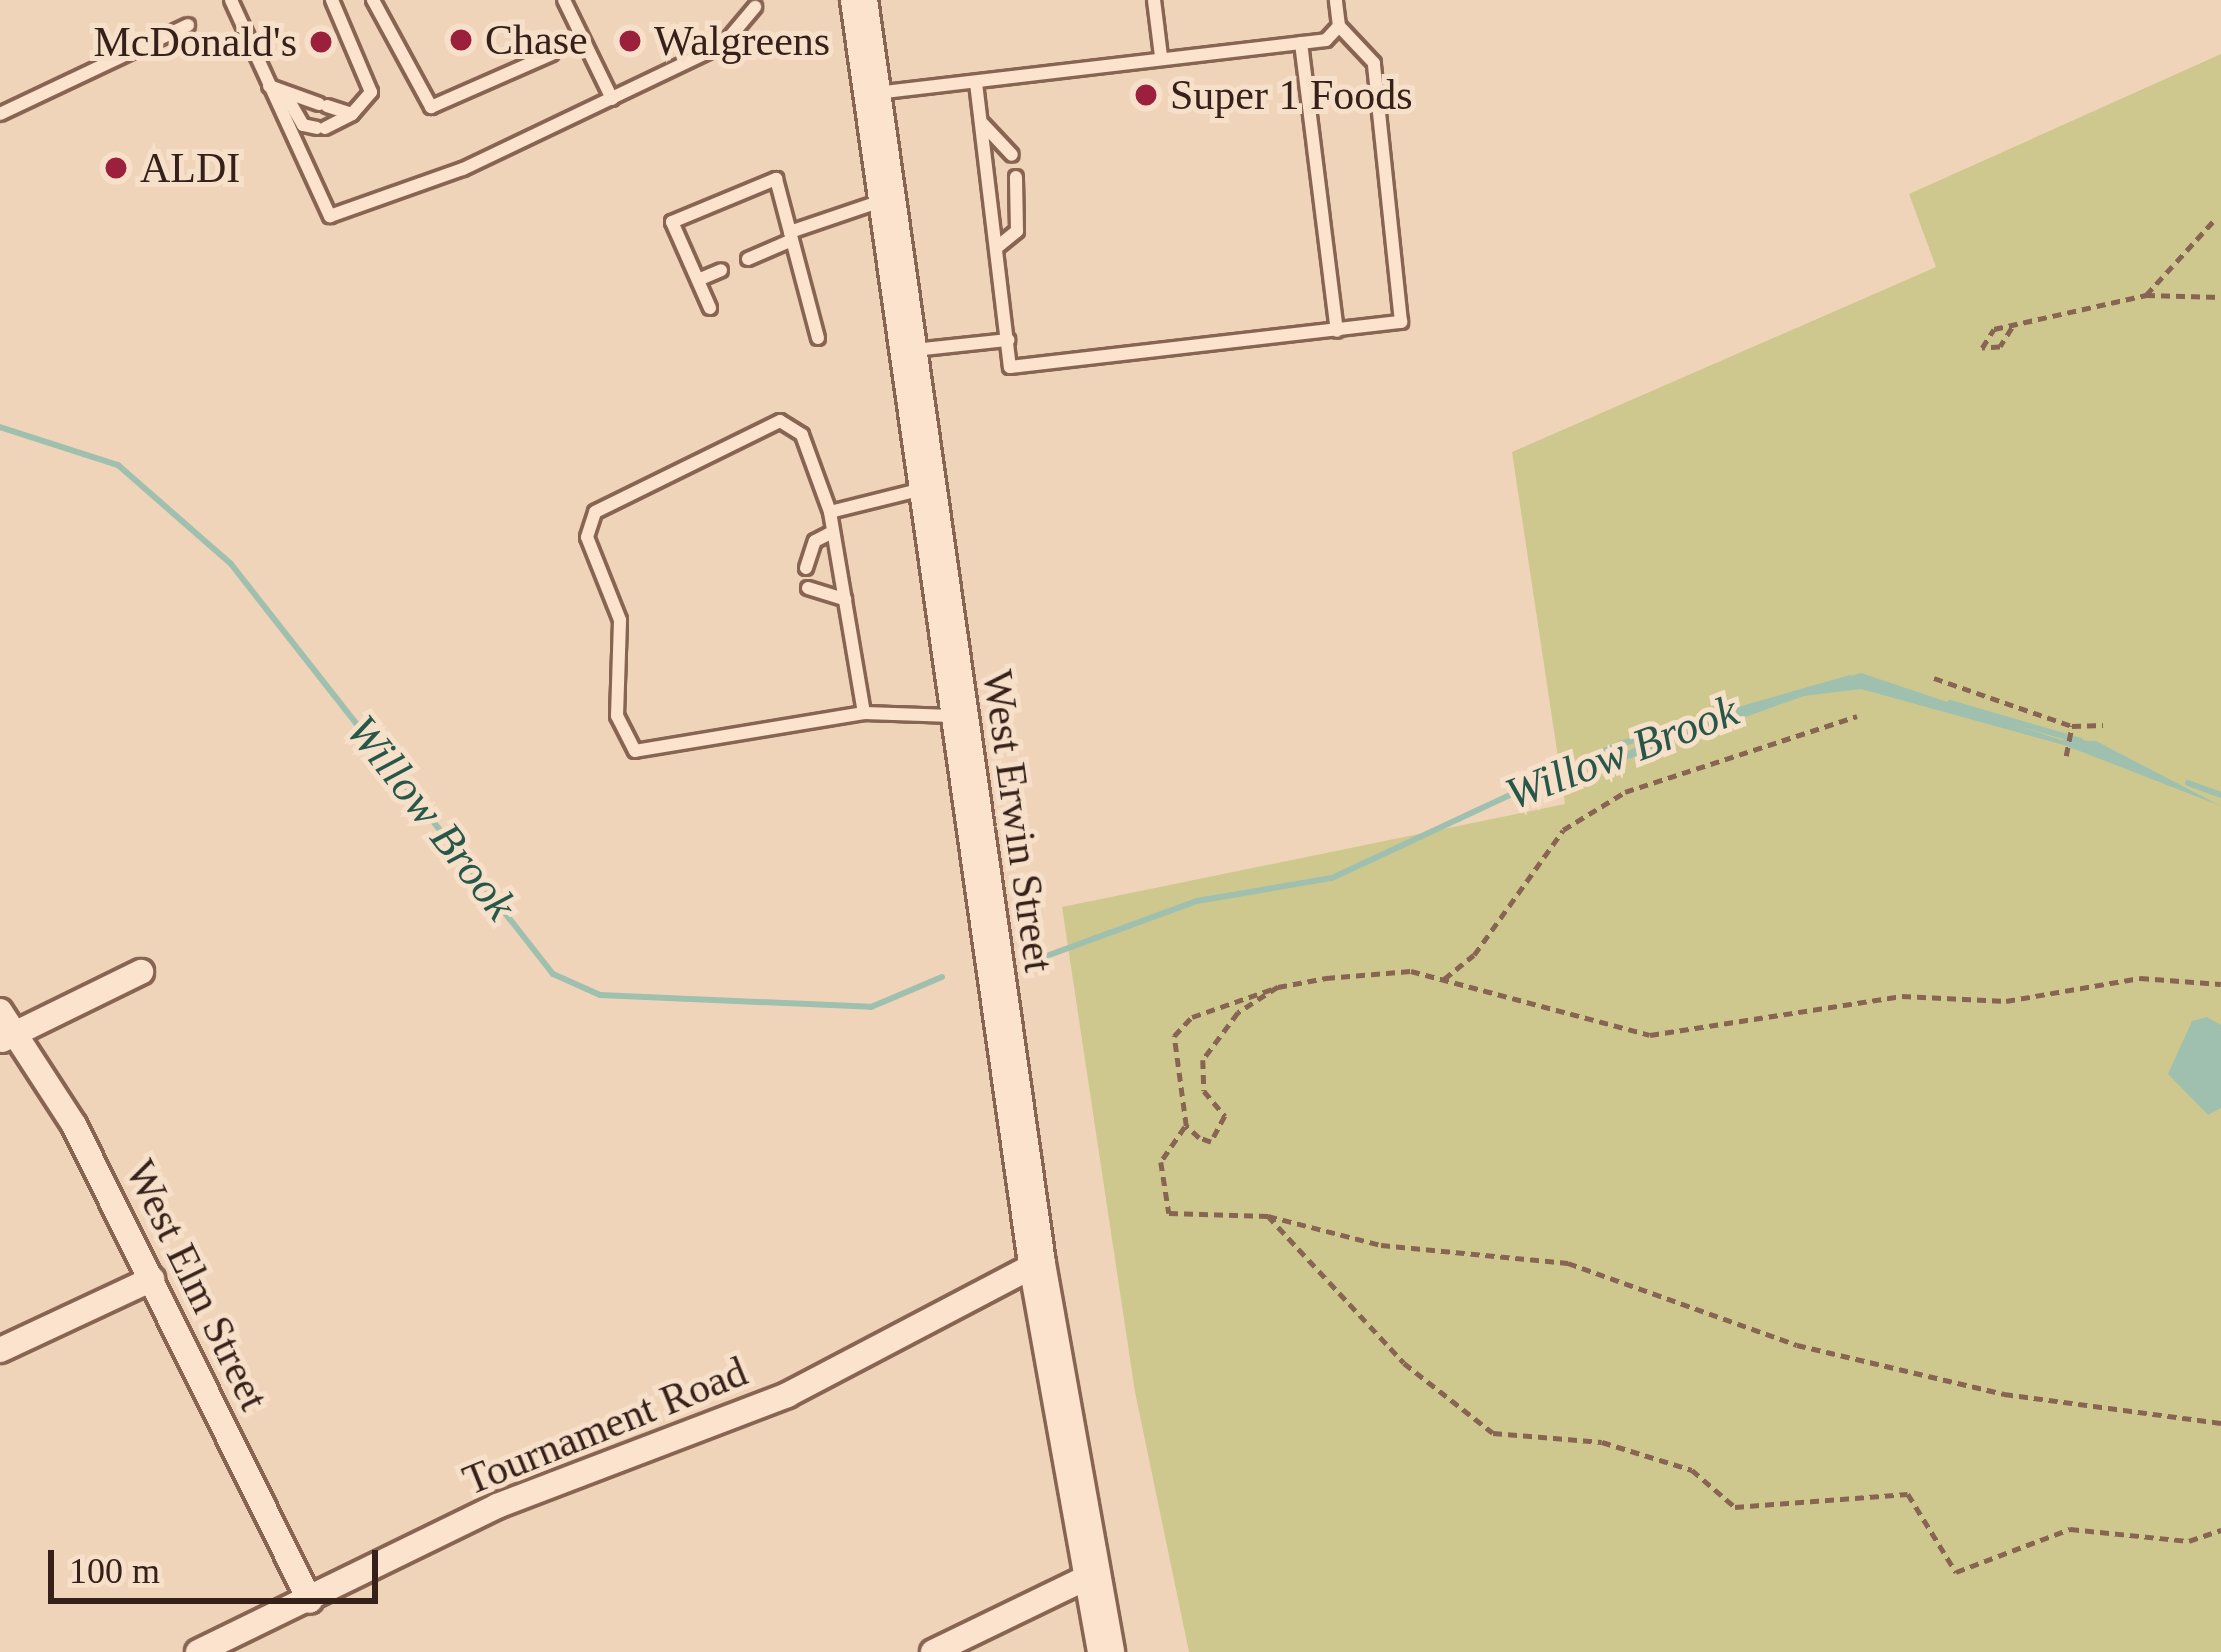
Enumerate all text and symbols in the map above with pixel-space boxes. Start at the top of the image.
place label: Chase [485,15,588,65]
place label: Walgreens [654,16,830,66]
place label: McDonald's [93,17,297,67]
marker: Chase [448,27,474,53]
marker: Walgreens [617,28,643,54]
marker: McDonald's [308,29,334,55]
place label: Super 1 Foods [1170,70,1413,120]
marker: Super 1 Foods [1133,82,1159,108]
place label: ALDI [140,143,240,193]
marker: ALDI [103,155,129,181]
street label: West Erwin Street [972,667,1064,975]
water label: Willow Brook [1498,684,1746,822]
water label: Willow Brook [334,705,528,931]
street label: West Elm Street [115,1152,279,1418]
street label: Tournament Road [456,1346,754,1506]
scale bar [54,1526,384,1600]
text: 100 m [69,1551,160,1591]

